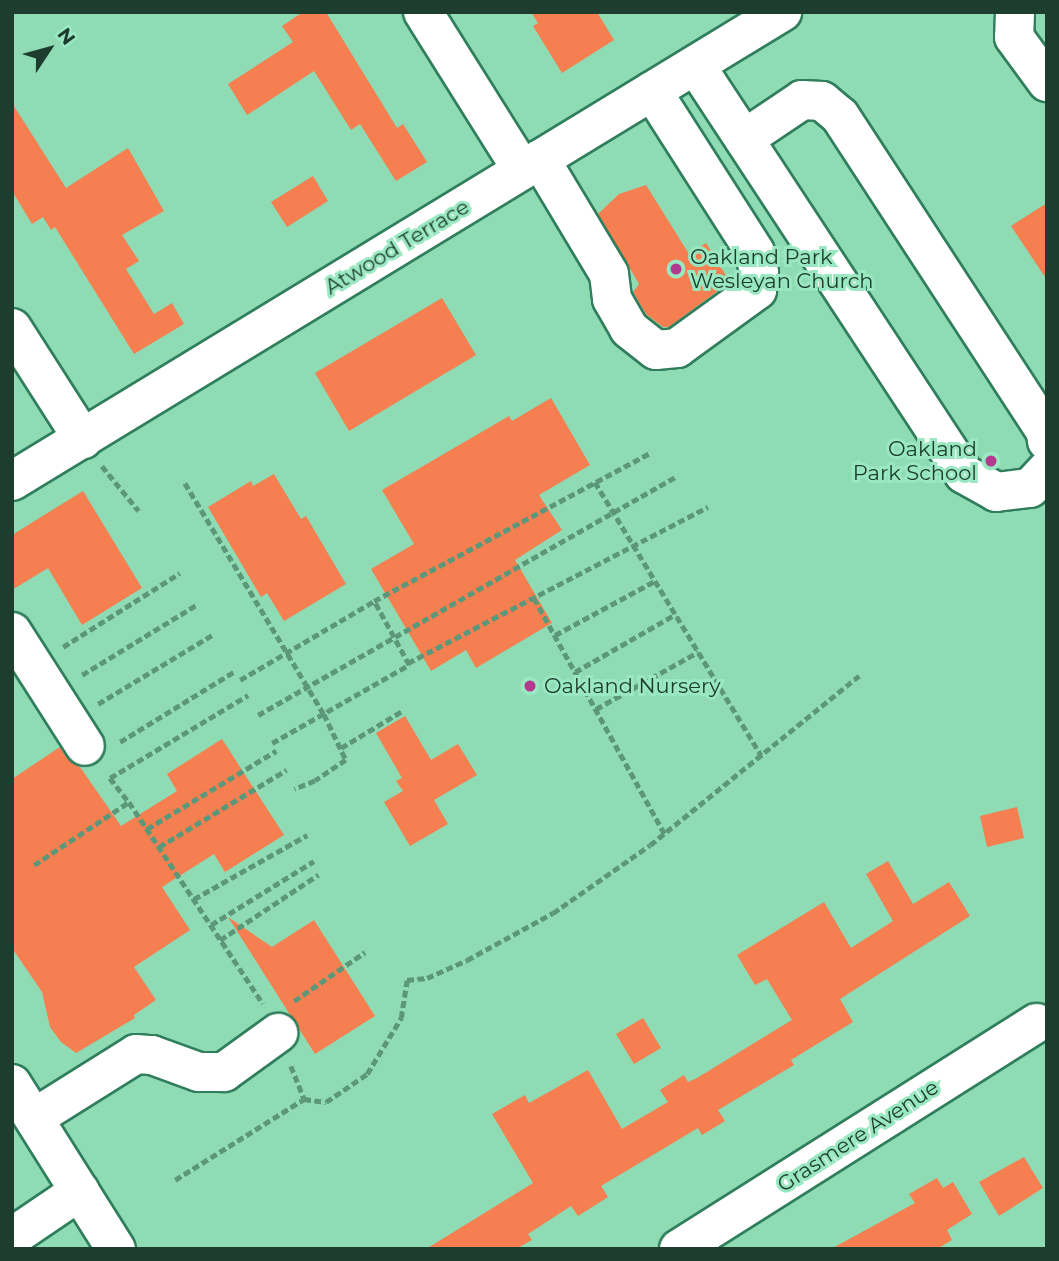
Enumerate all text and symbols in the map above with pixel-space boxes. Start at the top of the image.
north arrow [14,14,84,84]
text: N [53,23,80,49]
street label: Atwood Terrace [320,194,474,300]
place label: Oakland Park Wesleyan Church [690,244,874,294]
marker: Oakland Park Wesleyan Church [668,261,684,277]
place label: Oakland Park School [853,436,977,486]
marker: Oakland Park School [983,453,999,469]
place label: Oakland Nursery [544,673,721,699]
marker: Oakland Nursery [522,678,538,694]
street label: Grasmere Avenue [773,1075,943,1197]

